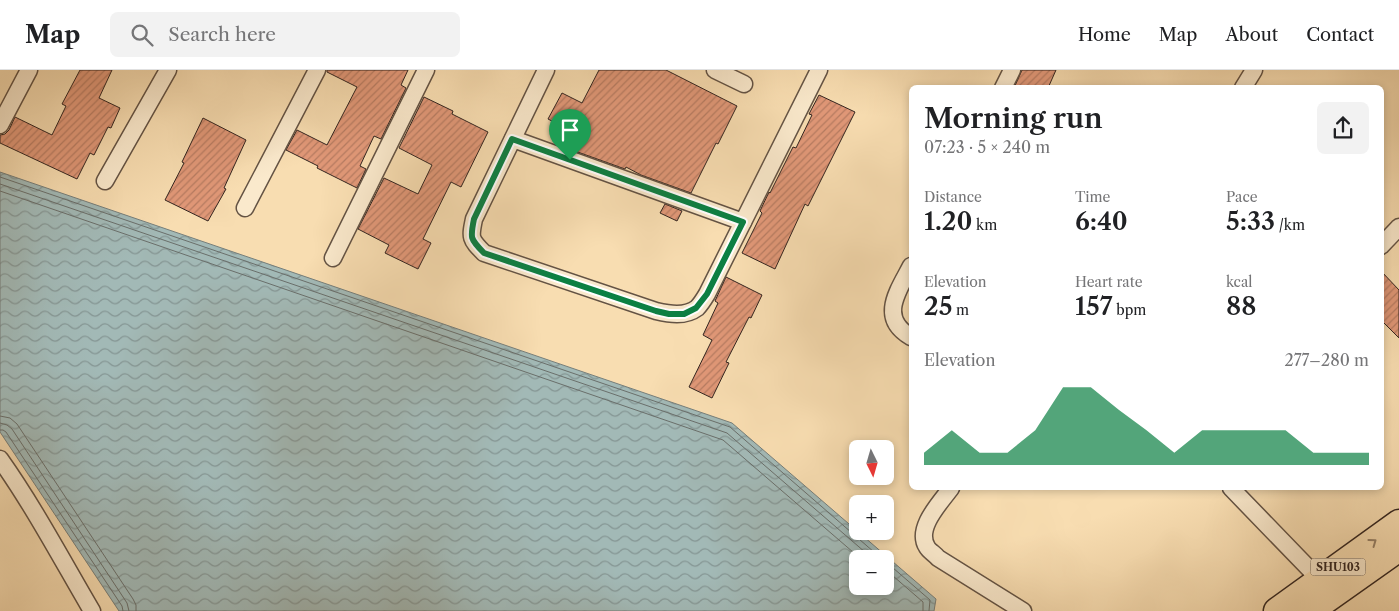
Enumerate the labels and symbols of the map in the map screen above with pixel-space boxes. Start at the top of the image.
pin [549,109,591,160]
north arrow [849,440,894,485]
one-way arrow [1367,539,1377,548]
road number: SHU103 [1310,558,1366,576]

